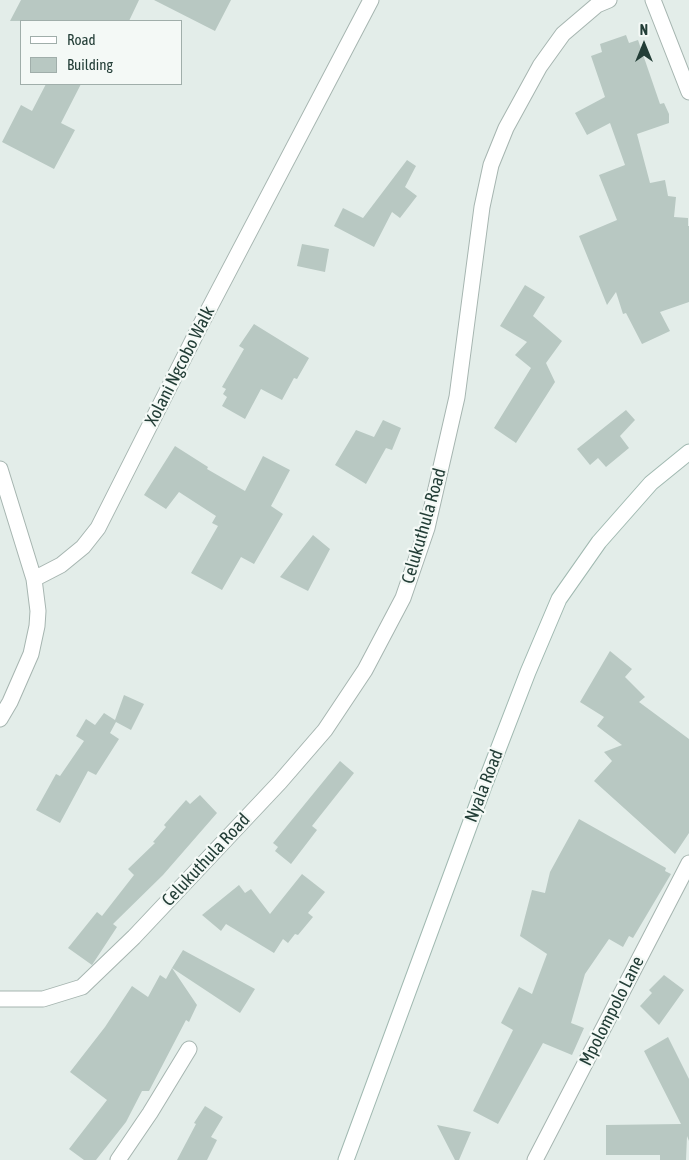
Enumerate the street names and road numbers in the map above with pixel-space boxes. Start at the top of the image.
street label: Xolani Ngcobo Walk [141,303,219,429]
street label: Celukuthula Road [397,466,451,586]
street label: Nyala Road [460,747,508,825]
street label: Celukuthula Road [158,809,254,911]
street label: Mpolompolo Lane [575,953,649,1069]

